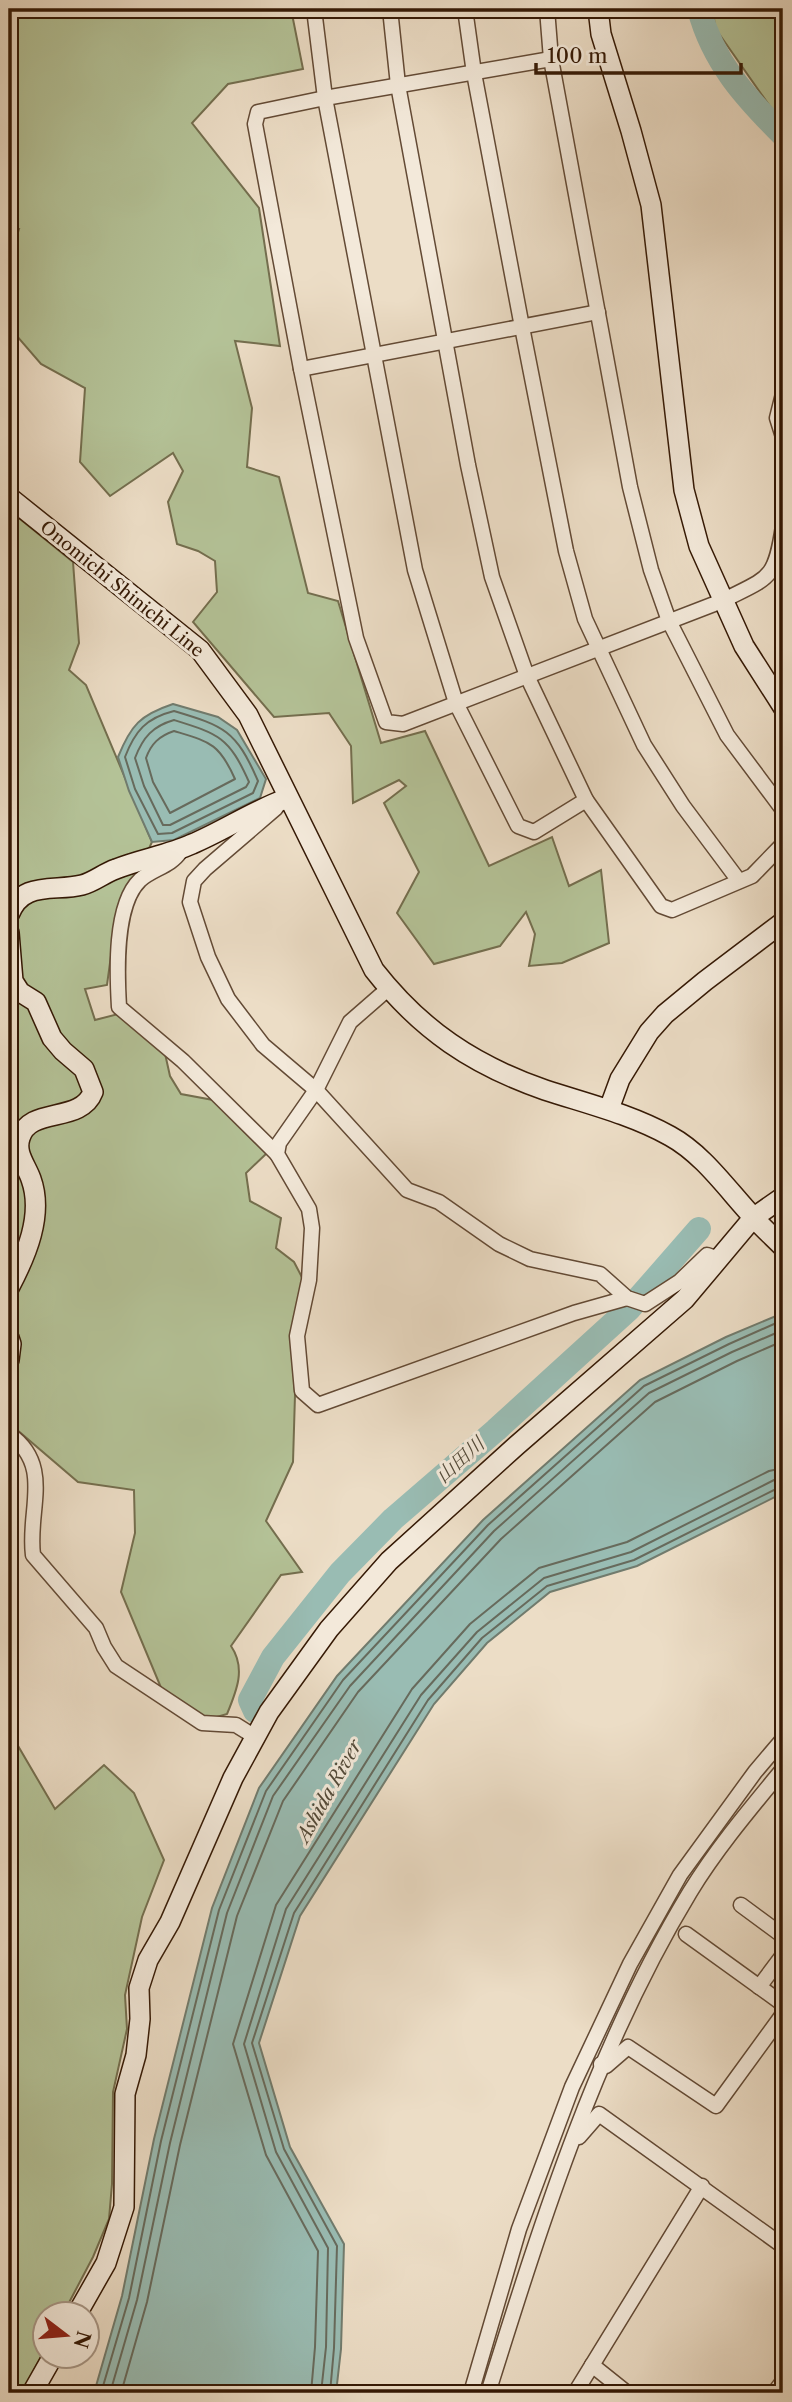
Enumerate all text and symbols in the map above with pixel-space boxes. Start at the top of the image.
scale bar [536,32,741,76]
text: 100 m [547,43,608,68]
street label: Onomichi Shinichi Line [36,516,208,662]
water label: 山田川 [431,1431,490,1488]
water label: Ashida River [290,1735,367,1849]
north arrow [32,2300,102,2370]
text: N [69,2328,95,2351]

